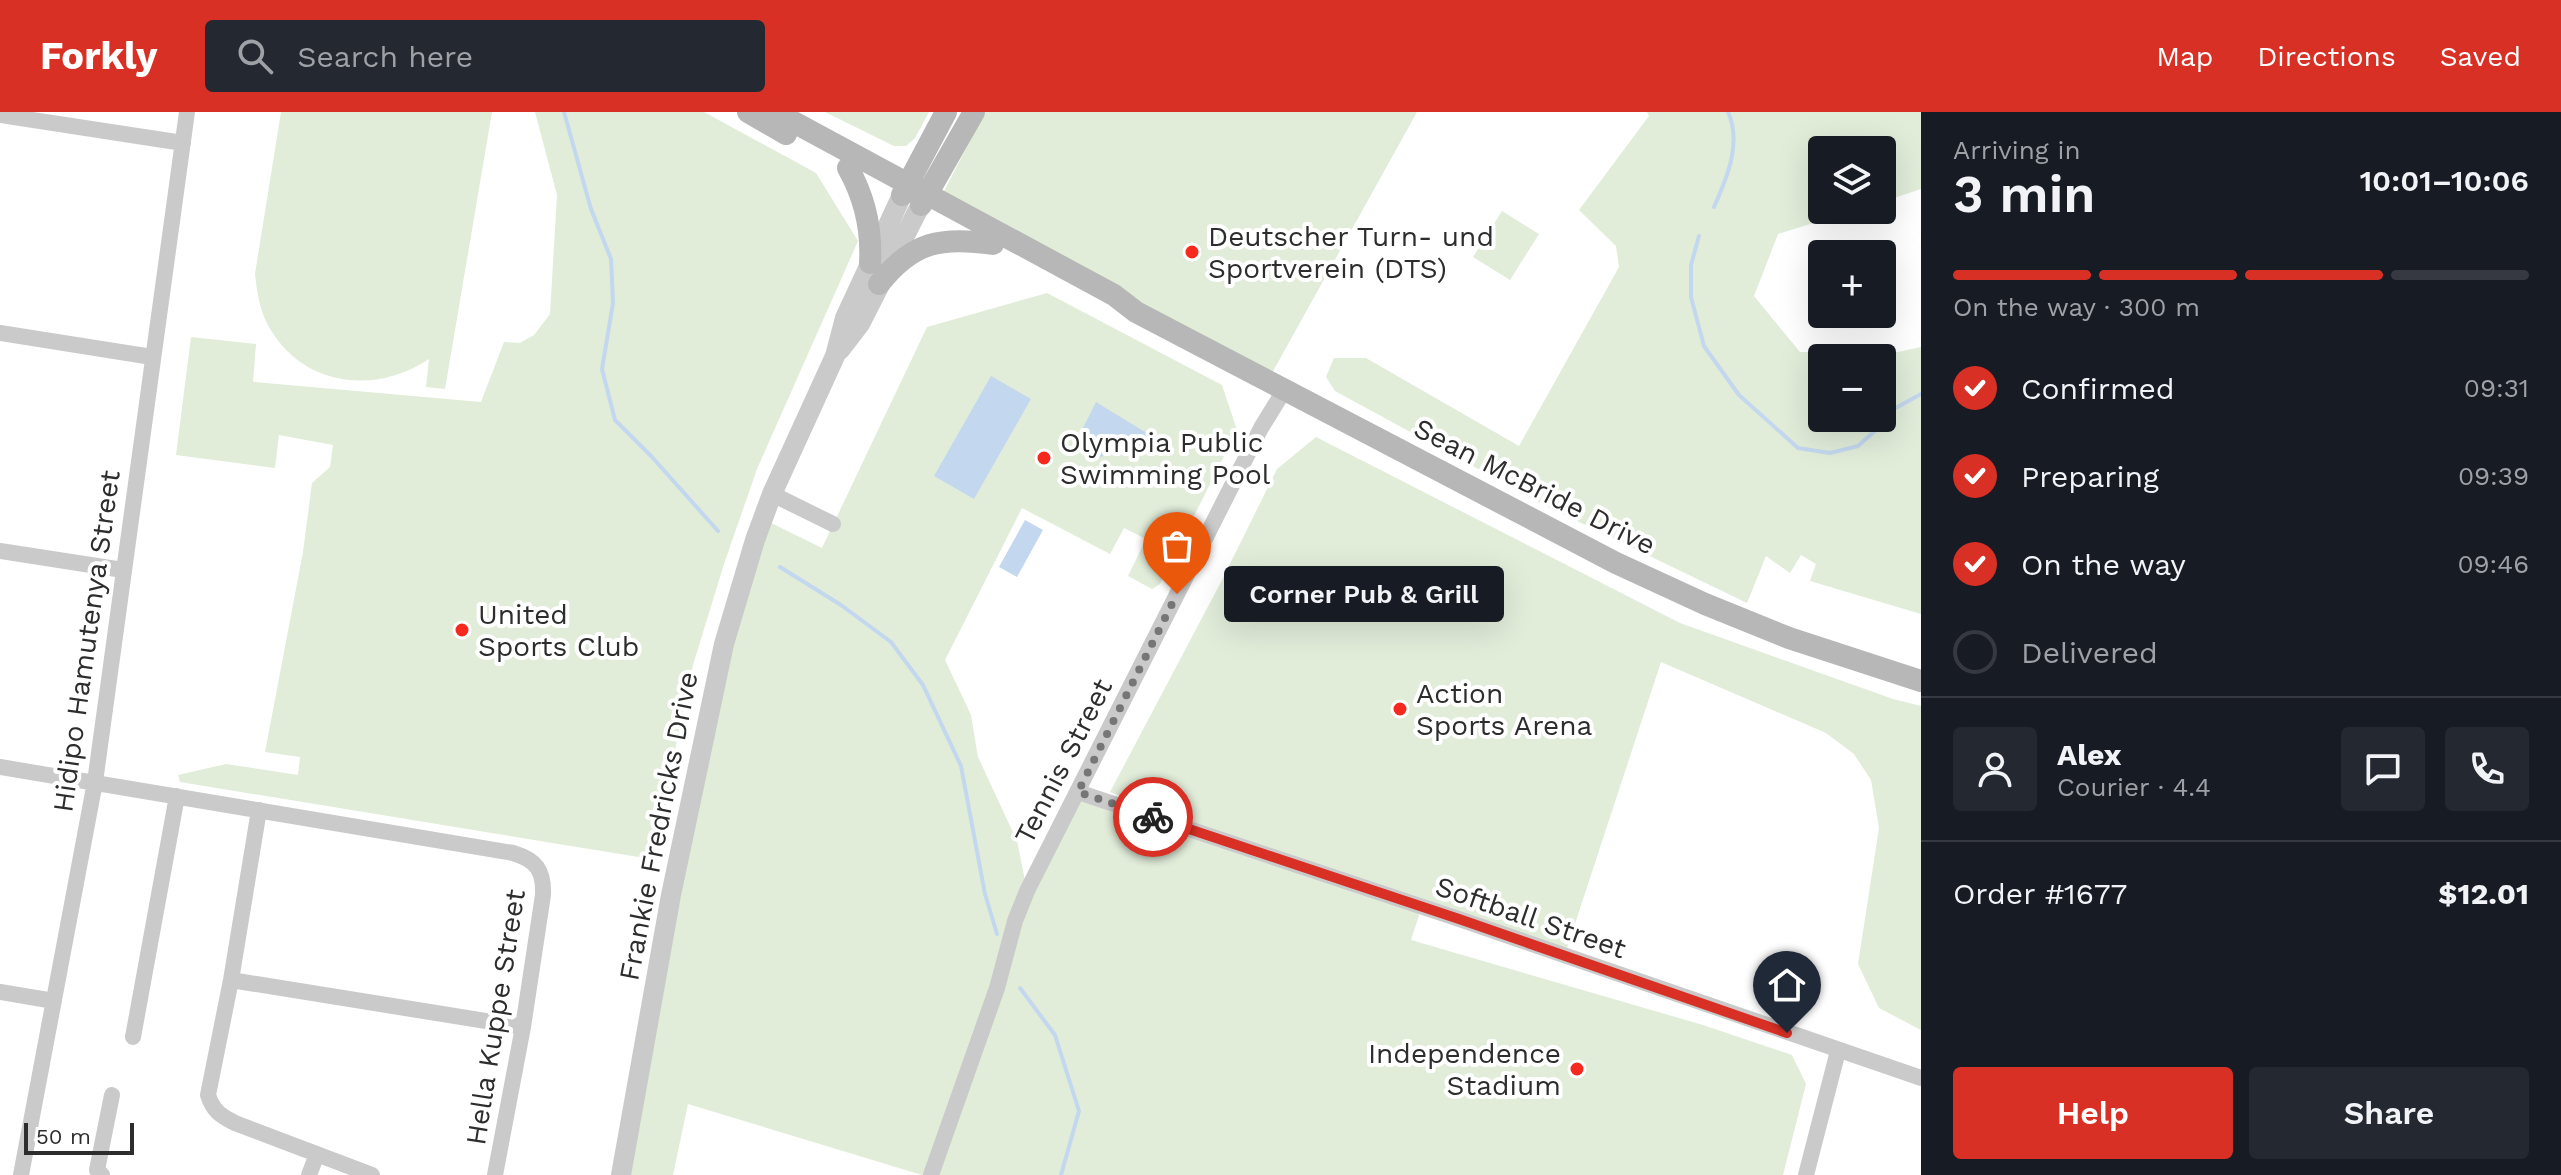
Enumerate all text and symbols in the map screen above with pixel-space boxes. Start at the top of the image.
search box [205,20,765,92]
text: Forkly [40,34,157,78]
icon: search [233,34,277,78]
text: Search here [297,39,473,74]
text: Map [2156,40,2213,73]
text: Directions [2257,40,2396,73]
text: Saved [2440,40,2521,73]
text: Arriving in [1953,135,2081,165]
map controls [1808,136,1896,432]
button: layers [1808,136,1896,224]
text: 10:01–10:06 [2360,163,2529,198]
text: 3 min [1953,164,2096,225]
place label: Deutscher Turn- und Sportverein (DTS) [1208,220,1494,285]
button: + [1808,240,1896,328]
marker: Deutscher Turn- und Sportverein (DTS) [1183,243,1201,261]
text: On the way · 300 m [1953,292,2200,322]
button: − [1808,344,1896,432]
icon: check [1953,366,1997,410]
text: Confirmed [2021,371,2175,406]
text: 09:31 [2464,373,2529,403]
street label: Sean McBride Drive [1409,411,1661,562]
place label: Olympia Public Swimming Pool [1060,426,1271,491]
marker: Olympia Public Swimming Pool [1035,449,1053,467]
icon: check [1953,454,1997,498]
text: Preparing [2021,459,2159,494]
text: 09:39 [2458,461,2529,491]
street label: Hidipo Hamutenya Street [46,468,127,814]
pin [1143,512,1211,594]
icon: bag [1155,524,1199,568]
icon: check [1953,542,1997,586]
text: On the way [2021,547,2186,582]
text: 09:46 [2457,549,2529,579]
callout: Corner Pub & Grill [1225,566,1505,622]
text: Corner Pub & Grill [1249,579,1479,609]
place label: United Sports Club [478,598,639,663]
marker: United Sports Club [453,621,471,639]
text: Delivered [2021,635,2158,670]
street label: Frankie Fredricks Drive [612,669,705,983]
street label: Tennis Street [1008,673,1119,849]
place label: Action Sports Arena [1416,677,1593,742]
marker: Action Sports Arena [1391,700,1409,718]
button: person [1953,727,2037,811]
button: chat [2341,727,2425,811]
button: phone [2445,727,2529,811]
text: Alex [2057,737,2121,772]
text: Courier · 4.4 [2057,772,2211,802]
courier [1113,777,1193,857]
icon: bike [1131,795,1175,839]
street label: Softball Street [1431,869,1631,966]
text: Order #1677 [1953,876,2127,911]
text: $12.01 [2438,876,2529,911]
street label: Hella Kuppe Street [459,887,532,1147]
pin [1753,951,1821,1033]
icon: home [1765,963,1809,1007]
place label: Independence Stadium [1368,1037,1561,1102]
marker: Independence Stadium [1568,1060,1586,1078]
button: Help [1953,1067,2233,1159]
button: Share [2249,1067,2529,1159]
scale bar [24,1119,134,1155]
text: 50 m [36,1124,91,1149]

